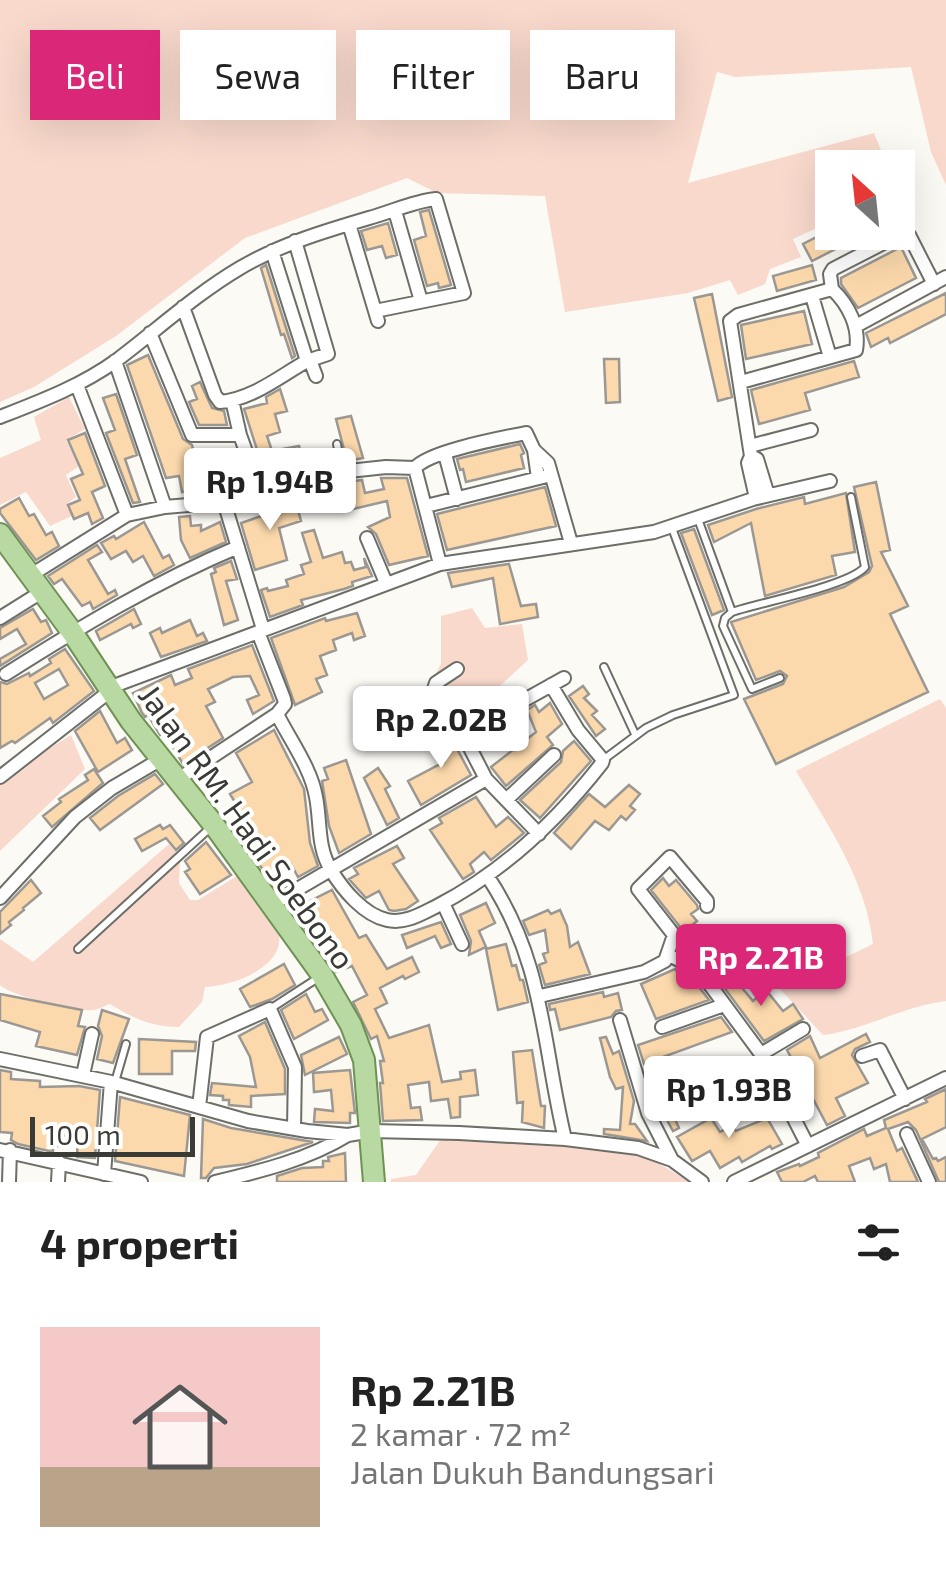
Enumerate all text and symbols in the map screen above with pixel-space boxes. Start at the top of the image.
chip: Beli [30,30,160,120]
chip: Sewa [180,30,336,120]
chip: Filter [356,30,510,120]
chip: Baru [530,30,675,120]
north arrow [815,150,915,250]
map controls [815,150,915,250]
pin: Rp 1.94B [167,448,373,533]
text: Rp 1.94B [206,461,334,499]
street label: Jalan RM. Hadi Soebono [132,676,364,976]
pin: Rp 2.02B [338,686,544,771]
text: Rp 2.02B [375,699,507,737]
pin: Rp 2.21B [658,924,864,1009]
text: Rp 2.21B [698,937,824,975]
pin: Rp 1.93B [626,1056,832,1141]
text: Rp 1.93B [666,1069,792,1107]
scale bar [30,1112,195,1156]
text: 100 m [45,1117,121,1151]
icon: filters [851,1215,906,1270]
text: 4 properti [40,1217,239,1267]
text: Rp 2.21B [350,1364,516,1414]
icon: home [120,1367,240,1487]
text: 2 kamar · 72 m² [350,1414,571,1452]
text: Jalan Dukuh Bandungsari [350,1452,715,1490]

